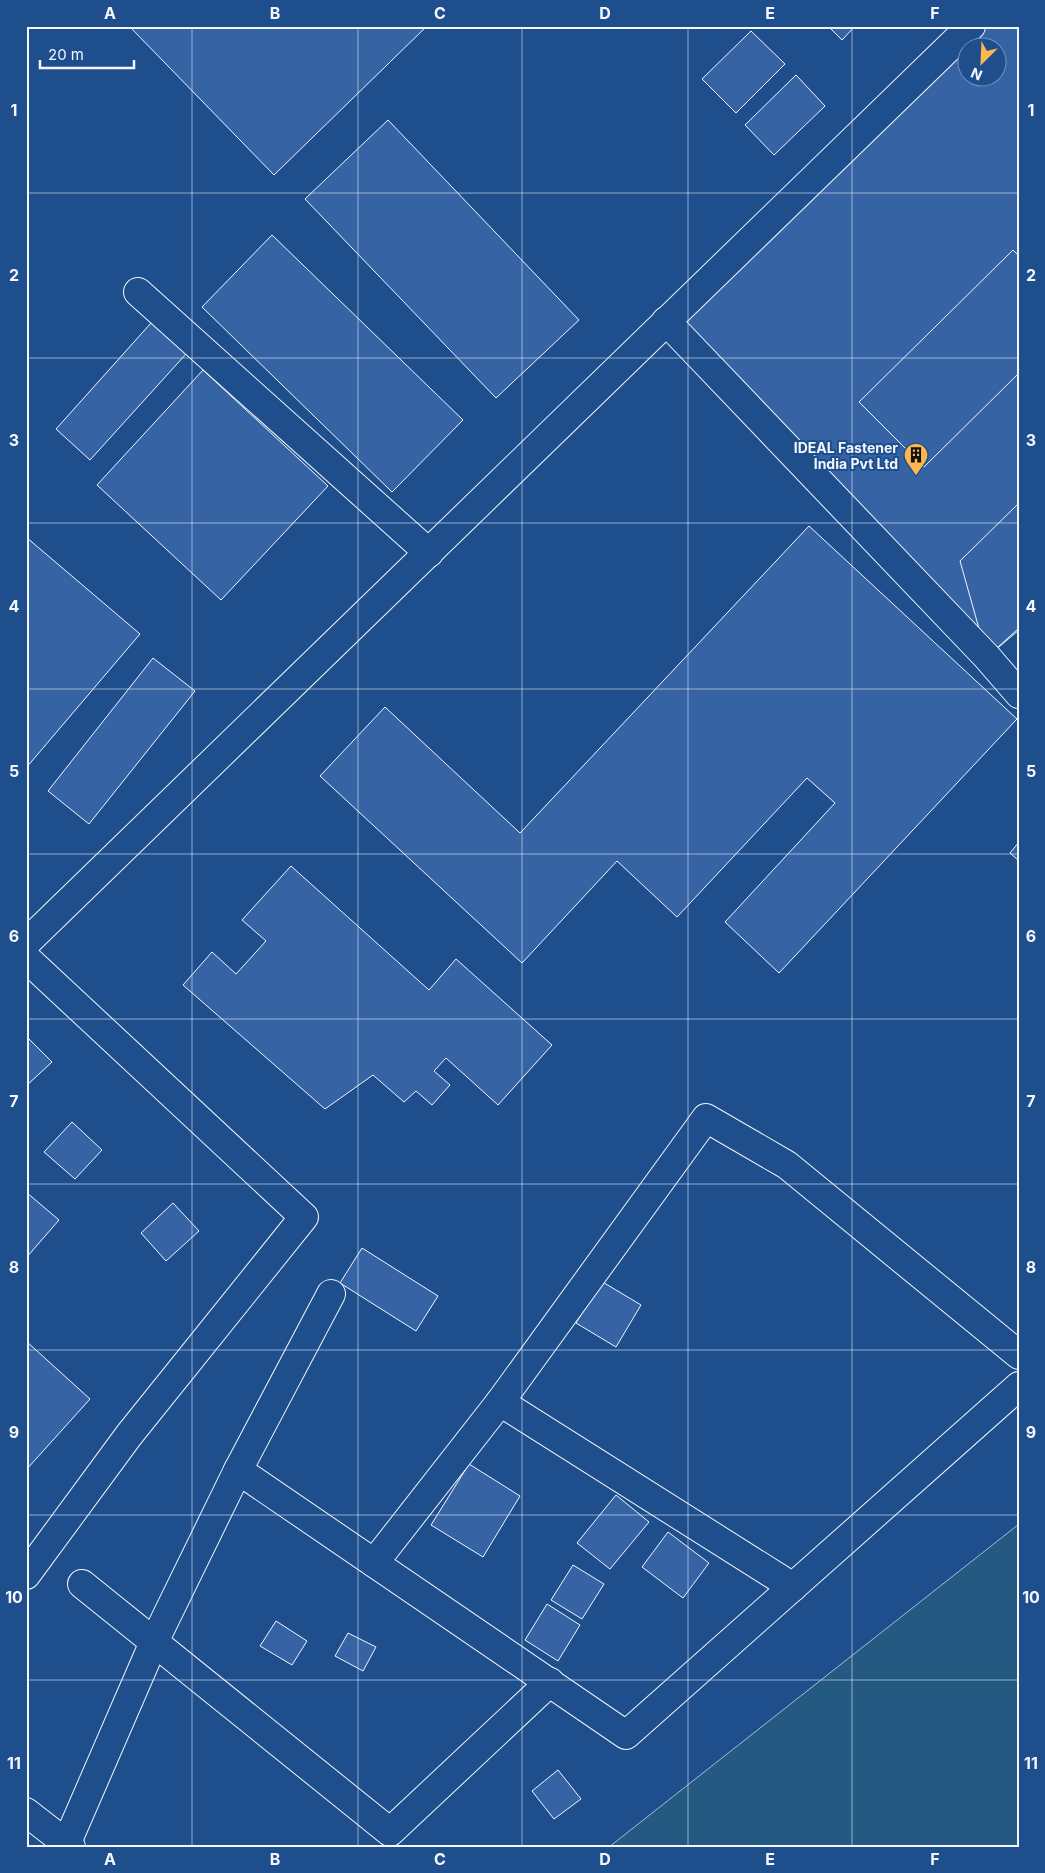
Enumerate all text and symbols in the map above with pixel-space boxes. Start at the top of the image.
text: A [104,3,116,23]
text: B [270,3,280,23]
text: C [434,3,446,23]
text: D [599,3,611,23]
text: E [765,3,775,23]
text: F [930,3,940,23]
scale bar [40,38,134,70]
north arrow [958,38,1008,88]
text: 20 m [48,45,84,64]
text: N [968,64,985,84]
text: 1 [11,100,17,120]
text: 1 [1028,100,1034,120]
text: 2 [9,265,19,285]
text: 2 [1026,265,1036,285]
text: 3 [9,430,19,450]
text: 3 [1026,430,1036,450]
place label: IDEAL Fastener India Pvt Ltd [794,439,898,472]
building icon: IDEAL Fastener India Pvt Ltd [903,442,929,476]
text: 4 [9,596,20,616]
text: 4 [1026,596,1037,616]
text: 5 [9,761,19,781]
text: 5 [1026,761,1036,781]
text: 6 [9,926,19,946]
text: 6 [1026,926,1036,946]
text: 7 [9,1091,19,1111]
text: 7 [1026,1091,1036,1111]
text: 8 [9,1257,19,1277]
text: 8 [1026,1257,1036,1277]
text: 9 [9,1422,19,1442]
text: 9 [1026,1422,1036,1442]
text: 10 [5,1587,23,1607]
text: 10 [1022,1587,1040,1607]
text: 11 [7,1753,21,1773]
text: 11 [1024,1753,1038,1773]
text: A [104,1849,116,1869]
text: B [270,1849,280,1869]
text: C [434,1849,446,1869]
text: D [599,1849,611,1869]
text: E [765,1849,775,1869]
text: F [930,1849,940,1869]

